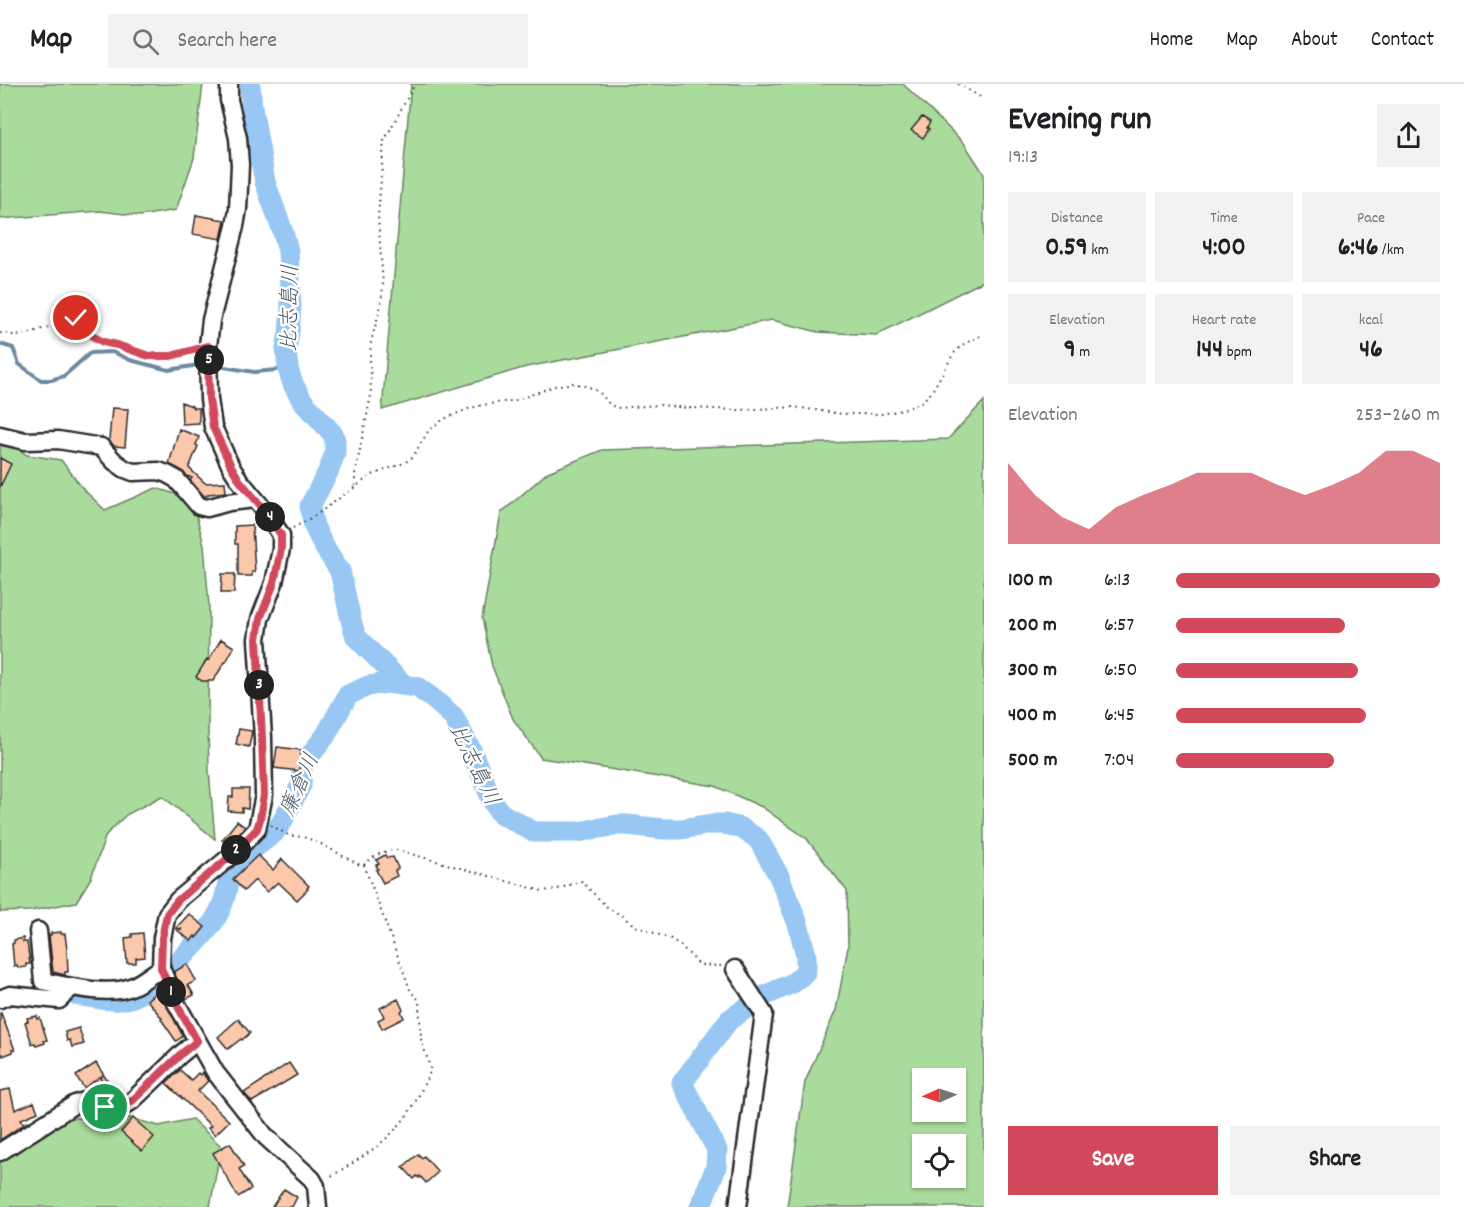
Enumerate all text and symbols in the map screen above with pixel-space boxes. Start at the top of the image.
search box [108,14,528,68]
text: Map [30,21,72,61]
icon: search [129,25,162,58]
text: Search here [177,26,277,57]
text: Home [1149,26,1193,56]
text: Map [1226,26,1258,56]
text: About [1291,26,1338,56]
text: Contact [1371,26,1434,56]
text: Evening run [1008,98,1152,145]
button: share [1377,104,1440,167]
text: 19:13 [1008,144,1038,172]
text: Distance [1051,207,1103,230]
text: Time [1210,207,1238,230]
text: Pace [1357,207,1385,230]
text: 0.59 [1045,230,1088,267]
text: 4:00 [1202,230,1246,267]
text: 6:46 [1338,230,1378,267]
text: km [1088,239,1109,262]
text: /km [1378,239,1404,262]
water label: 比志島川 [275,264,308,352]
pin [50,292,101,343]
icon: check [59,301,92,334]
text: Elevation [1049,309,1105,332]
text: Heart rate [1192,309,1256,332]
text: kcal [1359,309,1383,332]
text: 9 [1064,332,1076,369]
text: 144 [1196,332,1223,369]
text: 46 [1359,332,1383,369]
text: m [1076,341,1090,364]
text: bpm [1223,341,1252,364]
pin: 5 [194,345,224,375]
text: 5 [205,348,213,371]
text: Elevation [1008,402,1078,430]
text: 253–260 m [1355,402,1440,430]
pin: 4 [255,502,285,532]
text: 4 [267,505,273,528]
text: 100 m [1008,567,1053,595]
text: 6:13 [1104,567,1130,595]
text: 200 m [1008,612,1057,640]
text: 6:57 [1104,612,1134,640]
text: 300 m [1008,657,1057,685]
text: 6:50 [1104,657,1137,685]
pin: 3 [244,670,274,700]
text: 3 [255,673,263,696]
text: 400 m [1008,702,1056,730]
text: 6:45 [1104,702,1135,730]
water label: 比志島川 [440,719,506,812]
text: 500 m [1008,747,1057,775]
text: 7:04 [1104,747,1134,775]
water label: 廉倉川 [274,749,329,822]
pin: 2 [221,835,251,865]
text: 2 [233,838,240,861]
pin: 1 [156,977,186,1007]
text: 1 [169,980,173,1003]
north arrow [912,1068,966,1122]
map controls [912,1068,966,1188]
pin [79,1081,130,1132]
icon: arrive [88,1090,121,1123]
button: Save [1008,1126,1218,1195]
button: Share [1230,1126,1440,1195]
button: locate [912,1134,966,1188]

